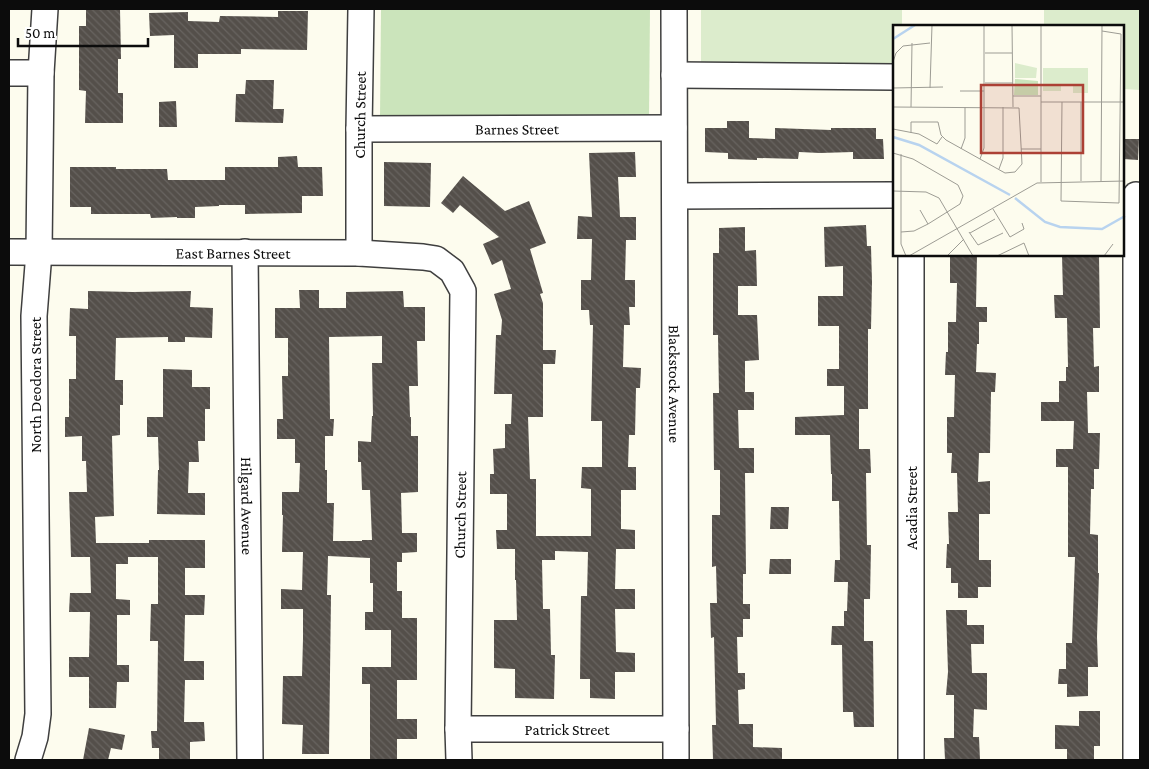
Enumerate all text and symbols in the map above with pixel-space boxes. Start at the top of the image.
scale bar [18,15,148,47]
text: 50 m [25,25,55,41]
inset map [893,25,1124,256]
street label: Church Street [351,70,368,159]
street label: Barnes Street [475,120,560,137]
street label: East Barnes Street [176,244,291,261]
street label: North Deodora Street [27,316,44,453]
street label: Blackstock Avenue [666,325,684,443]
street label: Hilgard Avenue [238,457,256,555]
street label: Acadia Street [903,465,920,550]
street label: Church Street [451,470,469,559]
street label: Patrick Street [524,721,610,738]

